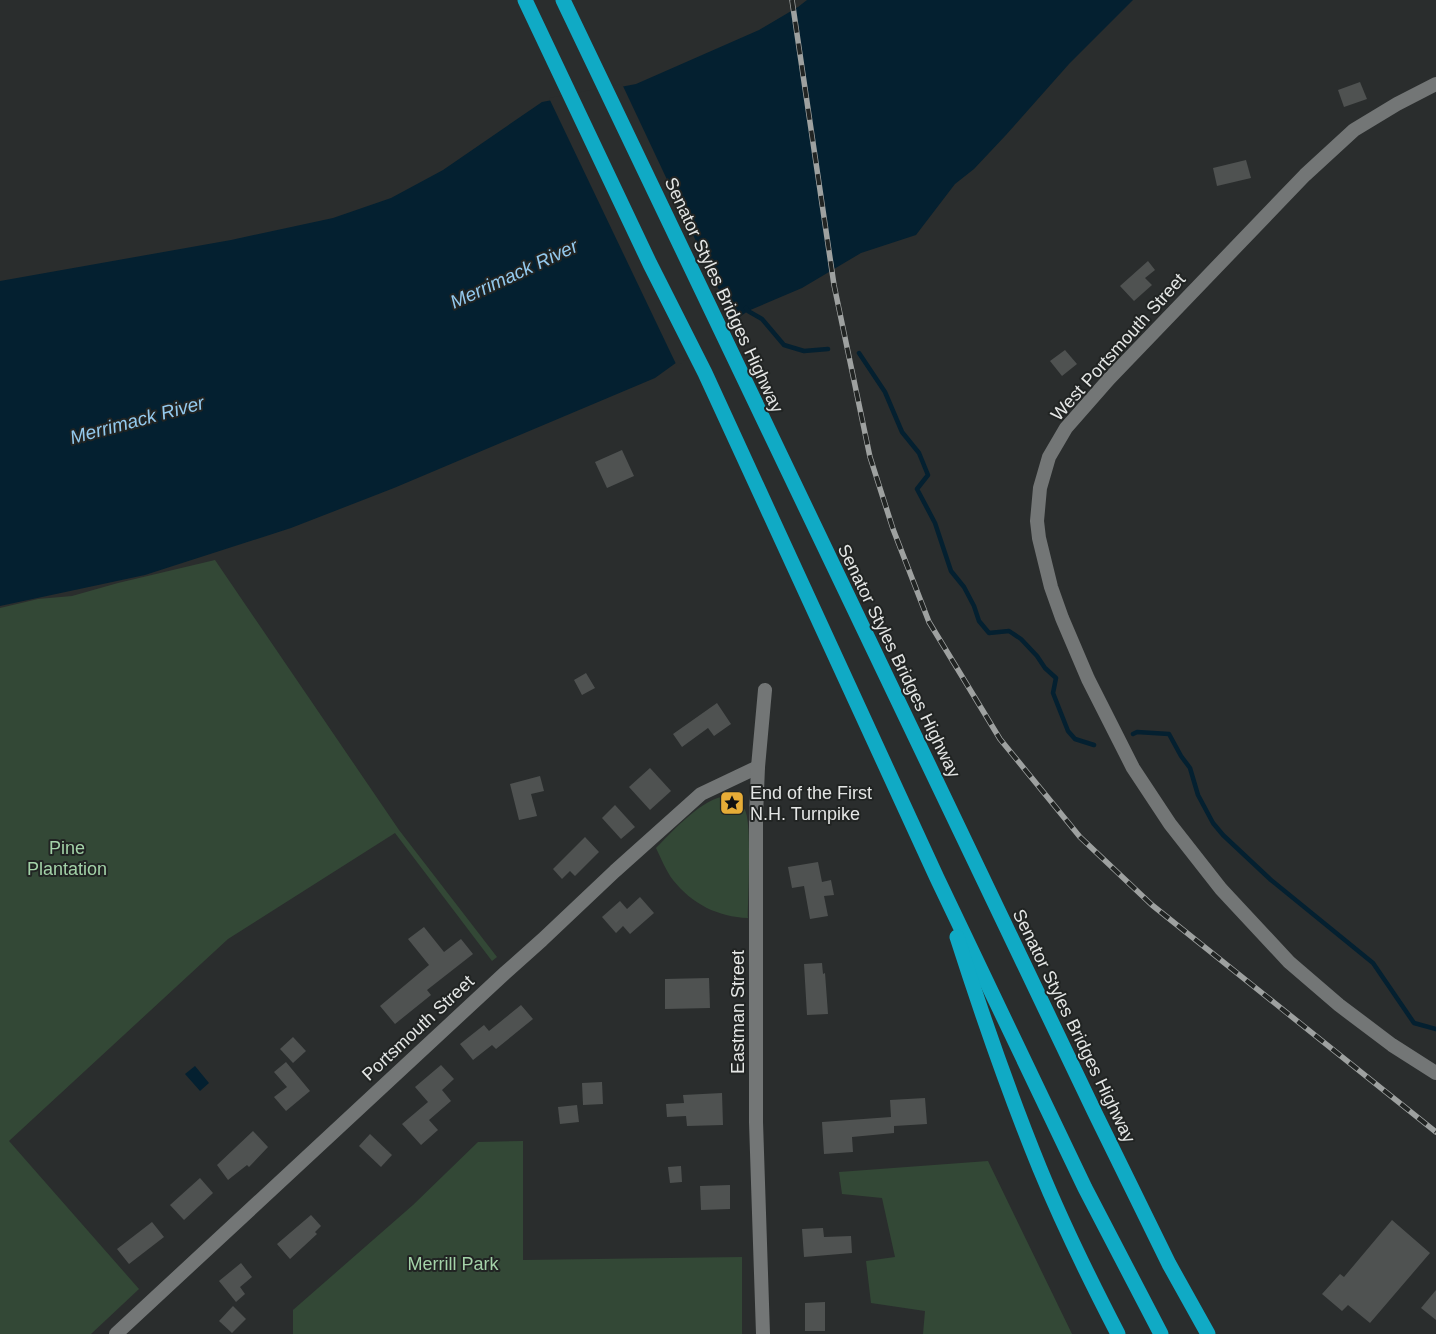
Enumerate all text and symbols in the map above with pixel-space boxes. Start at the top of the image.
street label: Senator Styles Bridges Highway [661,174,787,416]
water label: Merrimack River [447,235,582,313]
street label: West Portsmouth Street [1047,269,1189,425]
water label: Merrimack River [67,392,207,448]
street label: Senator Styles Bridges Highway [834,541,964,781]
place label: End of the First N.H. Turnpike [750,783,872,824]
place icon: End of the First N.H. Turnpike [719,790,745,816]
park label: Pine Plantation [27,838,107,879]
street label: Senator Styles Bridges Highway [1009,906,1139,1146]
street label: Eastman Street [728,950,748,1074]
street label: Portsmouth Street [358,971,478,1085]
park label: Merrill Park [407,1254,499,1274]

